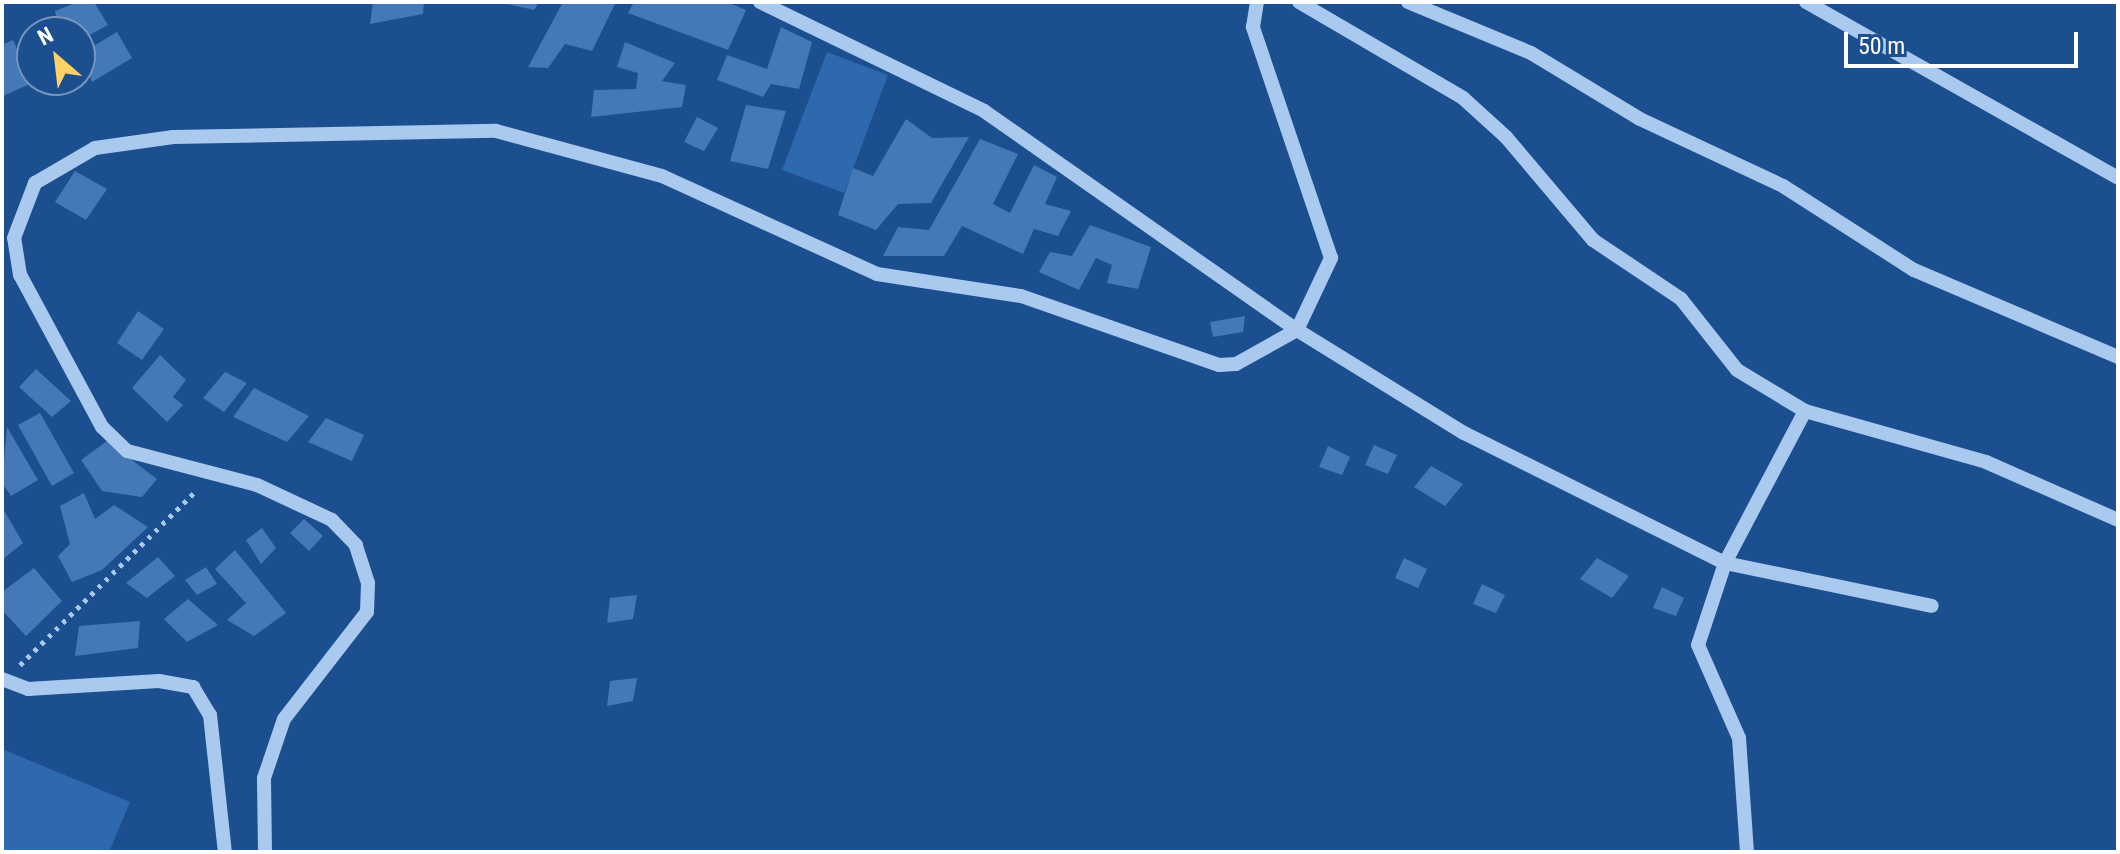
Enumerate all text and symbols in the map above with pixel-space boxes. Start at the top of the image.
north arrow [16,16,96,96]
scale bar [1848,16,2082,66]
text: N [34,22,57,50]
text: 50 m [1858,32,1905,60]

